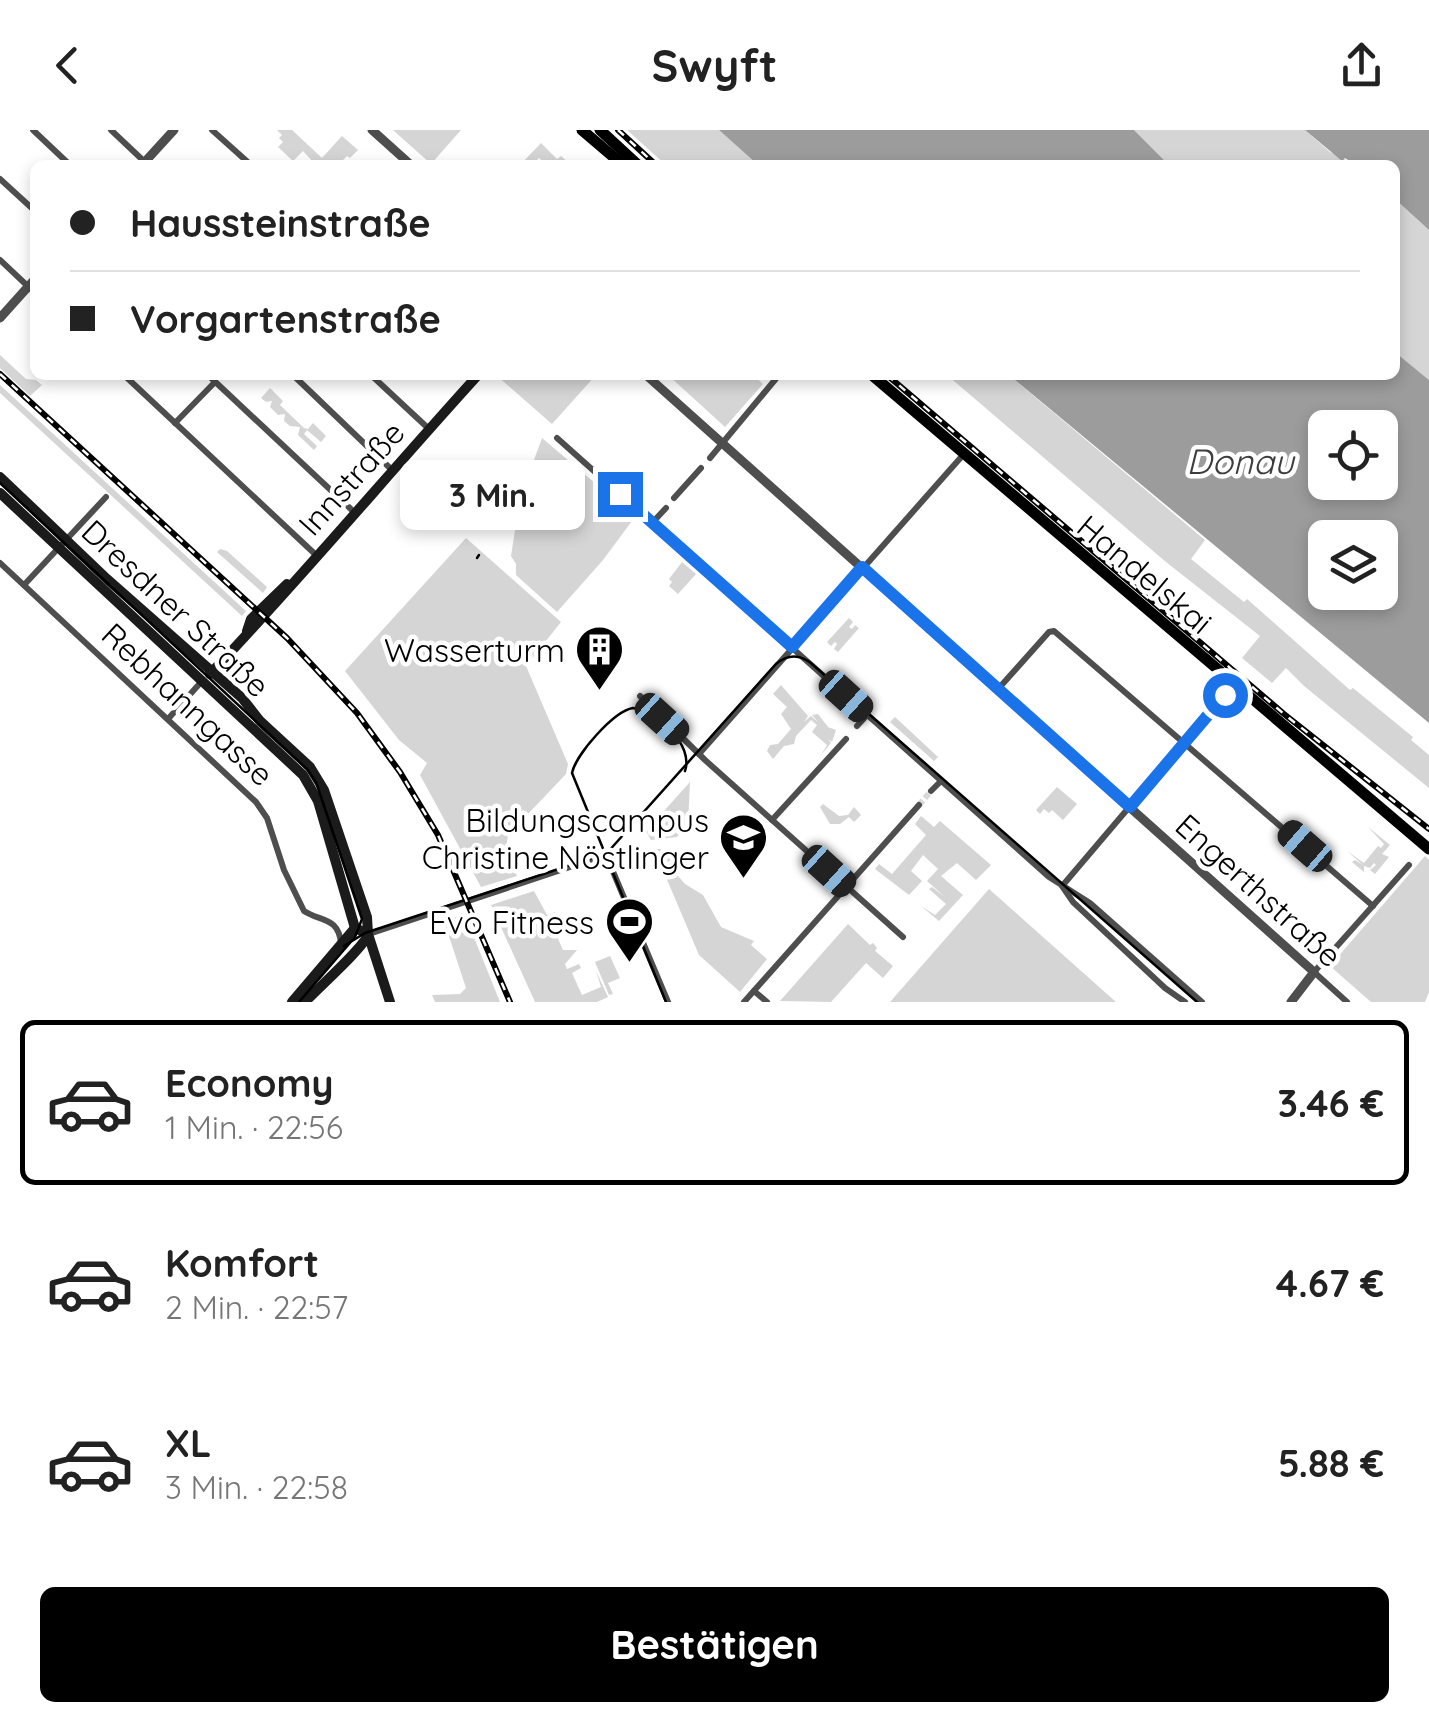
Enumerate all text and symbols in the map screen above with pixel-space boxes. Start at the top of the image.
text: Swyft [651,37,778,93]
icon: back [40,38,95,93]
icon: share [1334,38,1389,93]
text: Haussteinstraße [130,199,431,247]
text: Vorgartenstraße [130,295,441,343]
map controls [1308,410,1398,610]
button: locate [1308,410,1398,500]
street label: Innstraße [289,413,413,543]
water label: Donau [1186,439,1296,483]
callout: 3 Min. [400,459,585,529]
route end [598,472,643,517]
text: 3 Min. [449,475,536,515]
street label: Handelskai [1069,506,1221,642]
street label: Dresdner Straße [74,511,278,705]
button: layers [1308,520,1398,610]
street label: Rebhanngasse [94,614,282,794]
building icon: Wasserturm [574,624,626,692]
place label: Wasserturm [384,630,565,670]
car [814,665,878,727]
route start [1203,673,1248,718]
car [630,688,694,750]
place label: Bildungscampus Christine Nöstlinger [422,800,709,877]
street label: Engerthstraße [1168,805,1350,975]
school or university icon: Bildungscampus Christine Nöstlinger [718,812,770,880]
car [1273,815,1337,877]
car [797,840,861,902]
sports icon: Evo Fitness [603,896,655,964]
place label: Evo Fitness [429,902,594,942]
icon: car [45,1058,135,1148]
text: Economy [165,1059,334,1107]
text: 3.46 € [1277,1079,1384,1127]
text: 1 Min. · 22:56 [165,1107,343,1147]
icon: car [45,1238,135,1328]
text: Komfort [165,1239,319,1287]
text: 4.67 € [1276,1259,1384,1307]
text: 2 Min. · 22:57 [165,1287,348,1327]
icon: car [45,1418,135,1508]
text: XL [165,1419,211,1467]
text: 5.88 € [1278,1439,1384,1487]
text: 3 Min. · 22:58 [165,1467,348,1507]
button: Bestätigen [40,1587,1389,1702]

